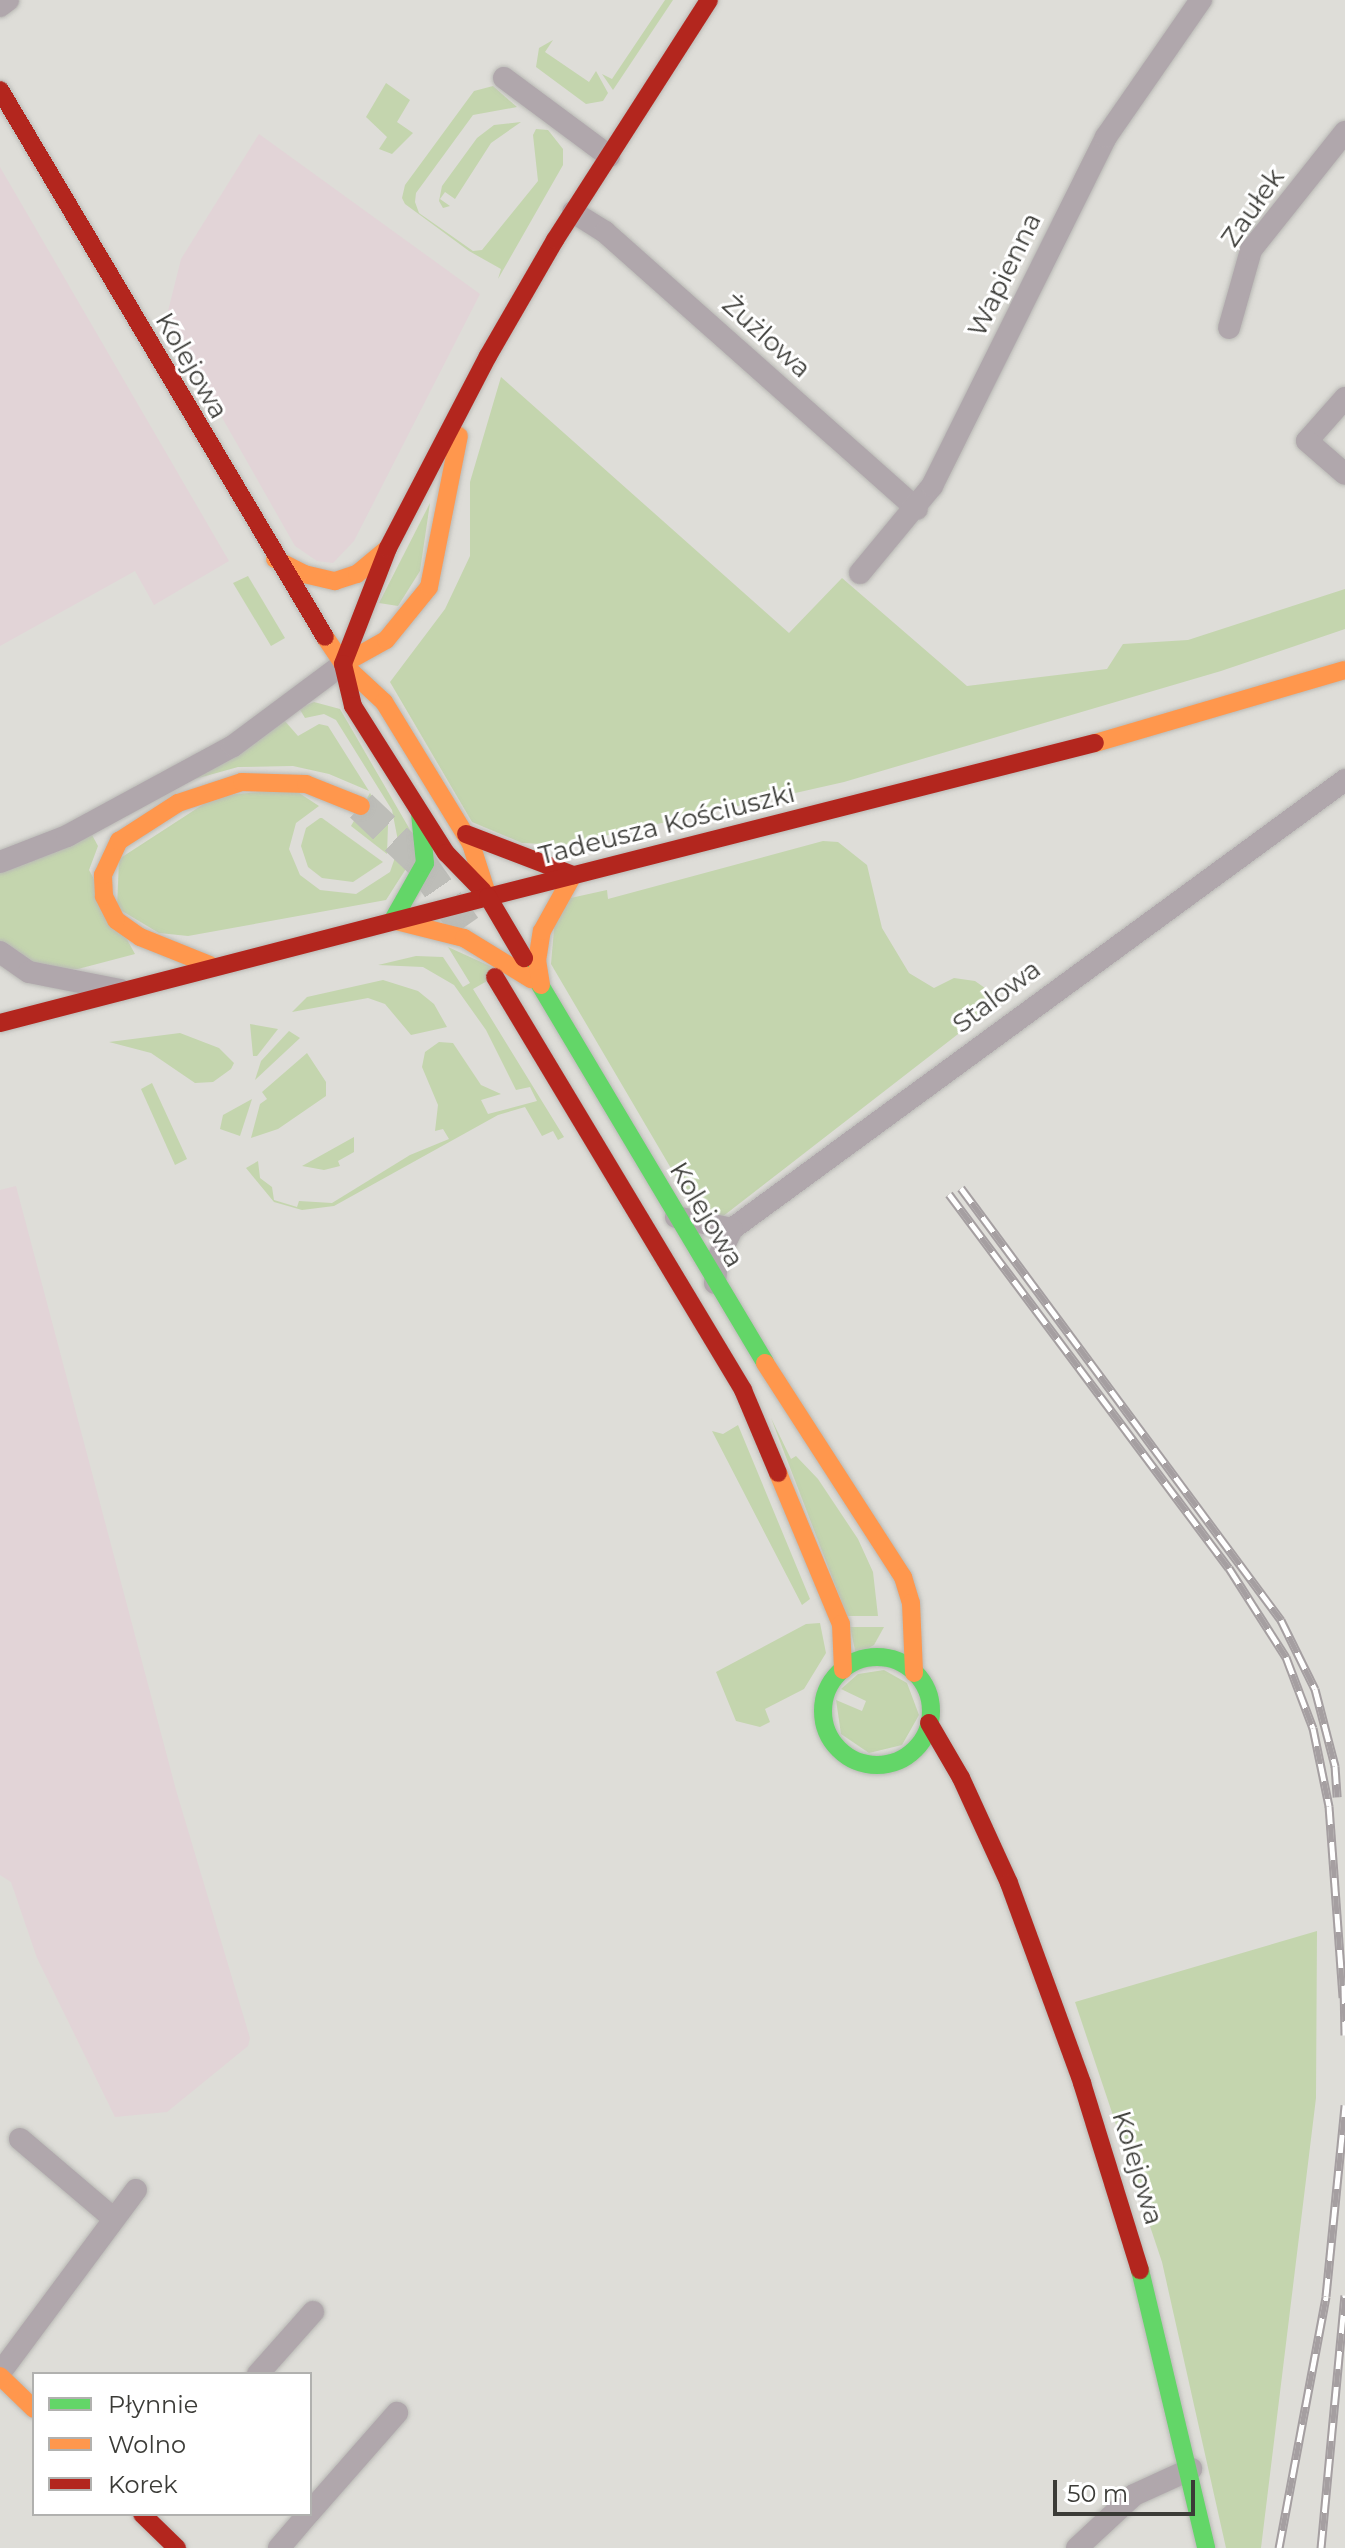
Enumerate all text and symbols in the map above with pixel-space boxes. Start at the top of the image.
street label: Zaułek [1215,163,1291,253]
street label: Wapienna [962,208,1048,342]
street label: Żużlowa [715,289,817,385]
street label: Kolejowa [148,307,234,425]
street label: Tadeusza Kościuszki [536,778,798,872]
street label: Stalowa [947,954,1047,1040]
street label: Kolejowa [662,1157,750,1273]
street label: Kolejowa [1105,2107,1169,2229]
legend [32,2372,312,2516]
text: Płynnie [108,2390,198,2419]
text: Wolno [108,2430,186,2459]
scale bar [1057,2464,1199,2514]
text: Korek [108,2470,178,2499]
text: 50 m [1067,2479,1128,2508]

